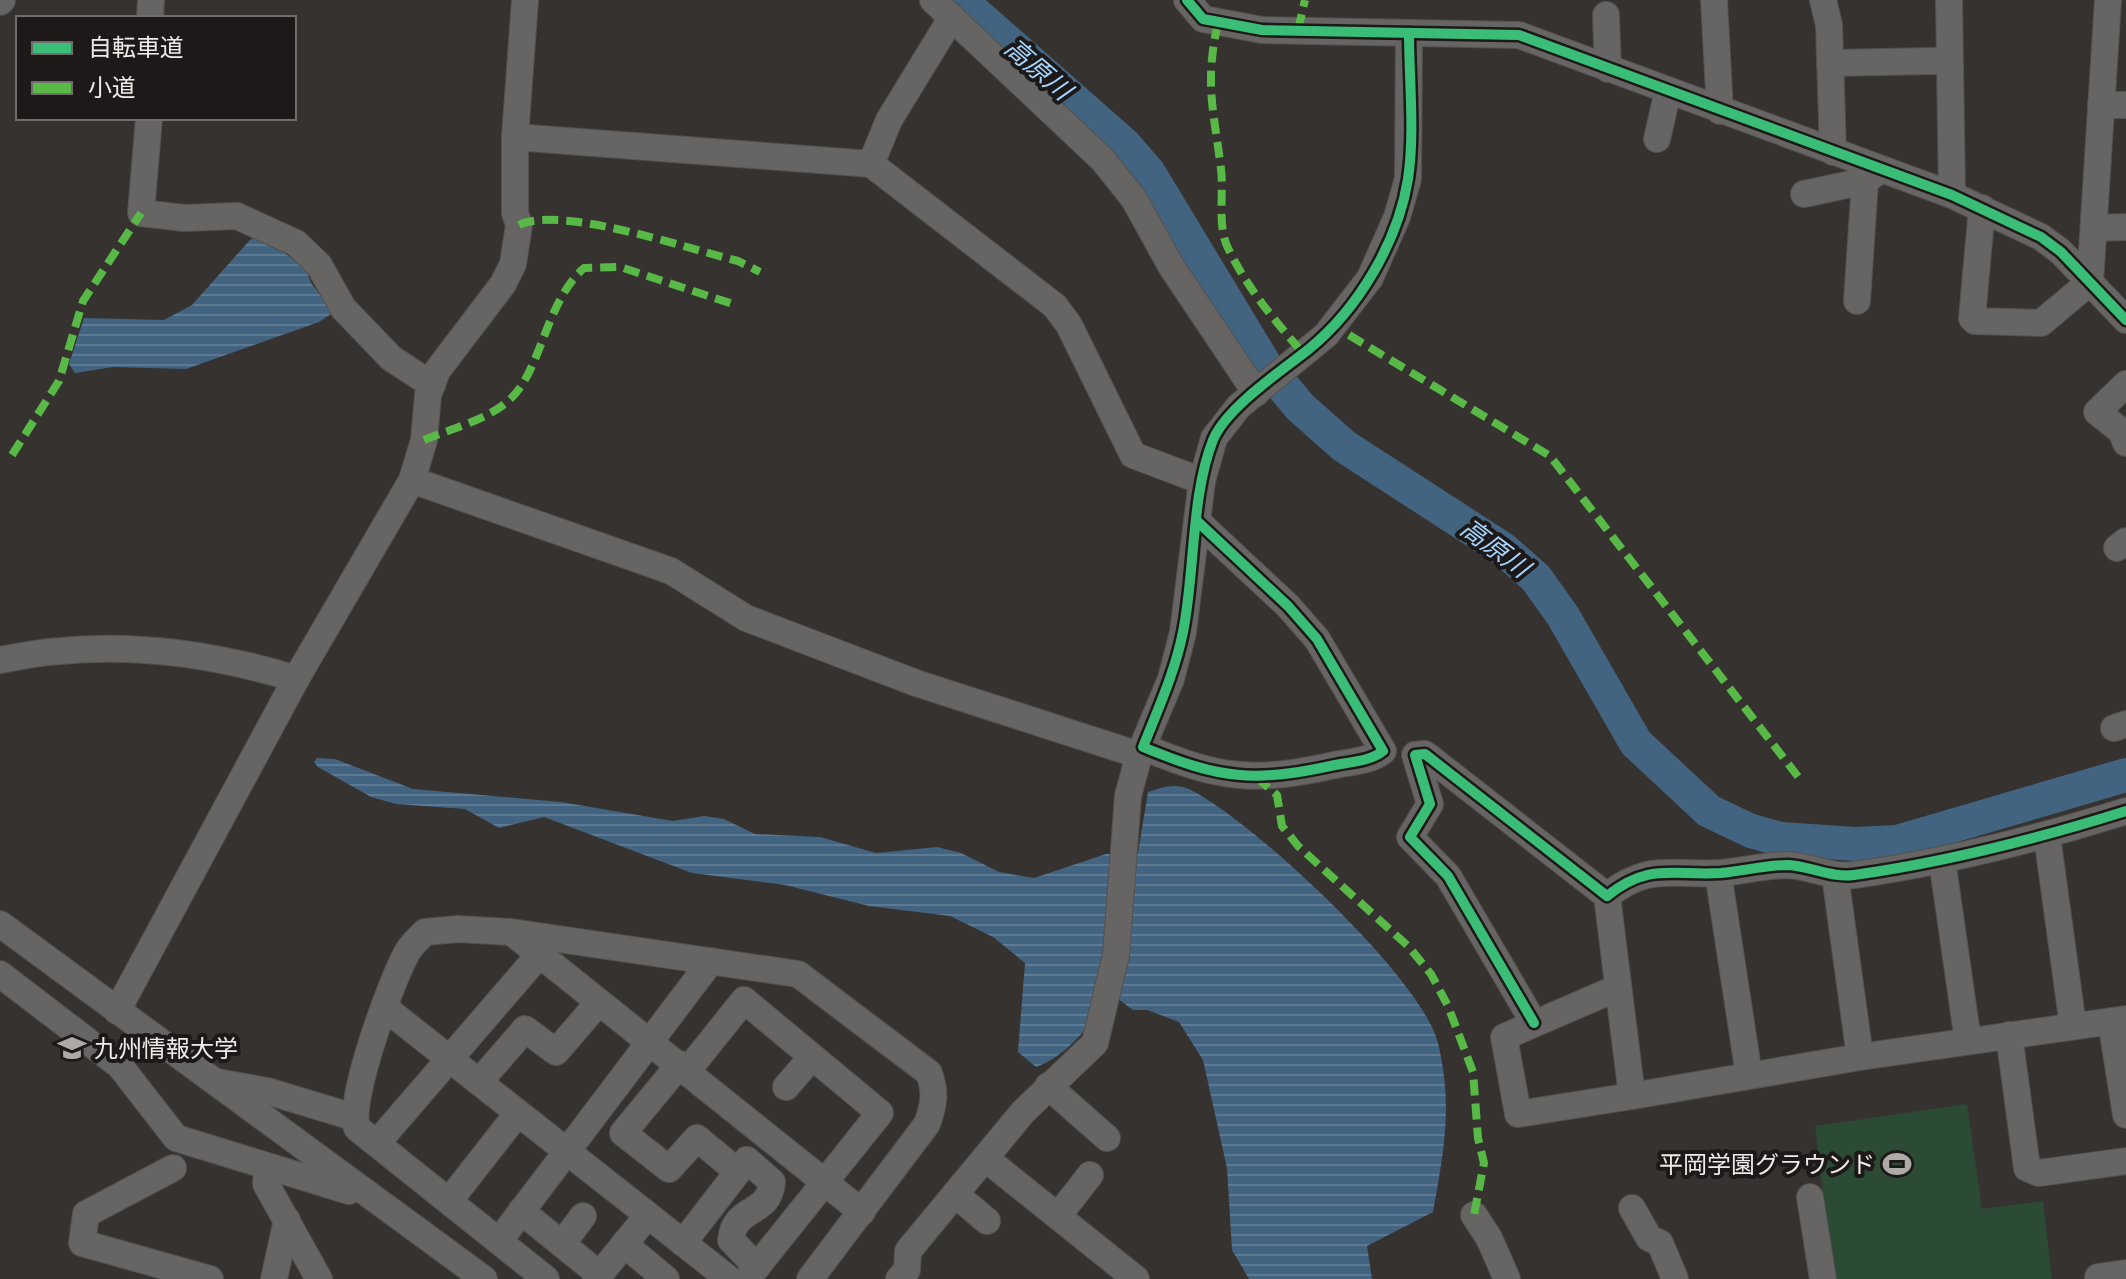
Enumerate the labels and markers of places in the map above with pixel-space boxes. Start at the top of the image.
school or university icon: 九州情報大学 [57,1033,87,1063]
place label: 九州情報大学 [94,1035,238,1062]
sports icon: 平岡学園グラウンド [1882,1149,1912,1179]
place label: 平岡学園グラウンド [1659,1151,1875,1178]

